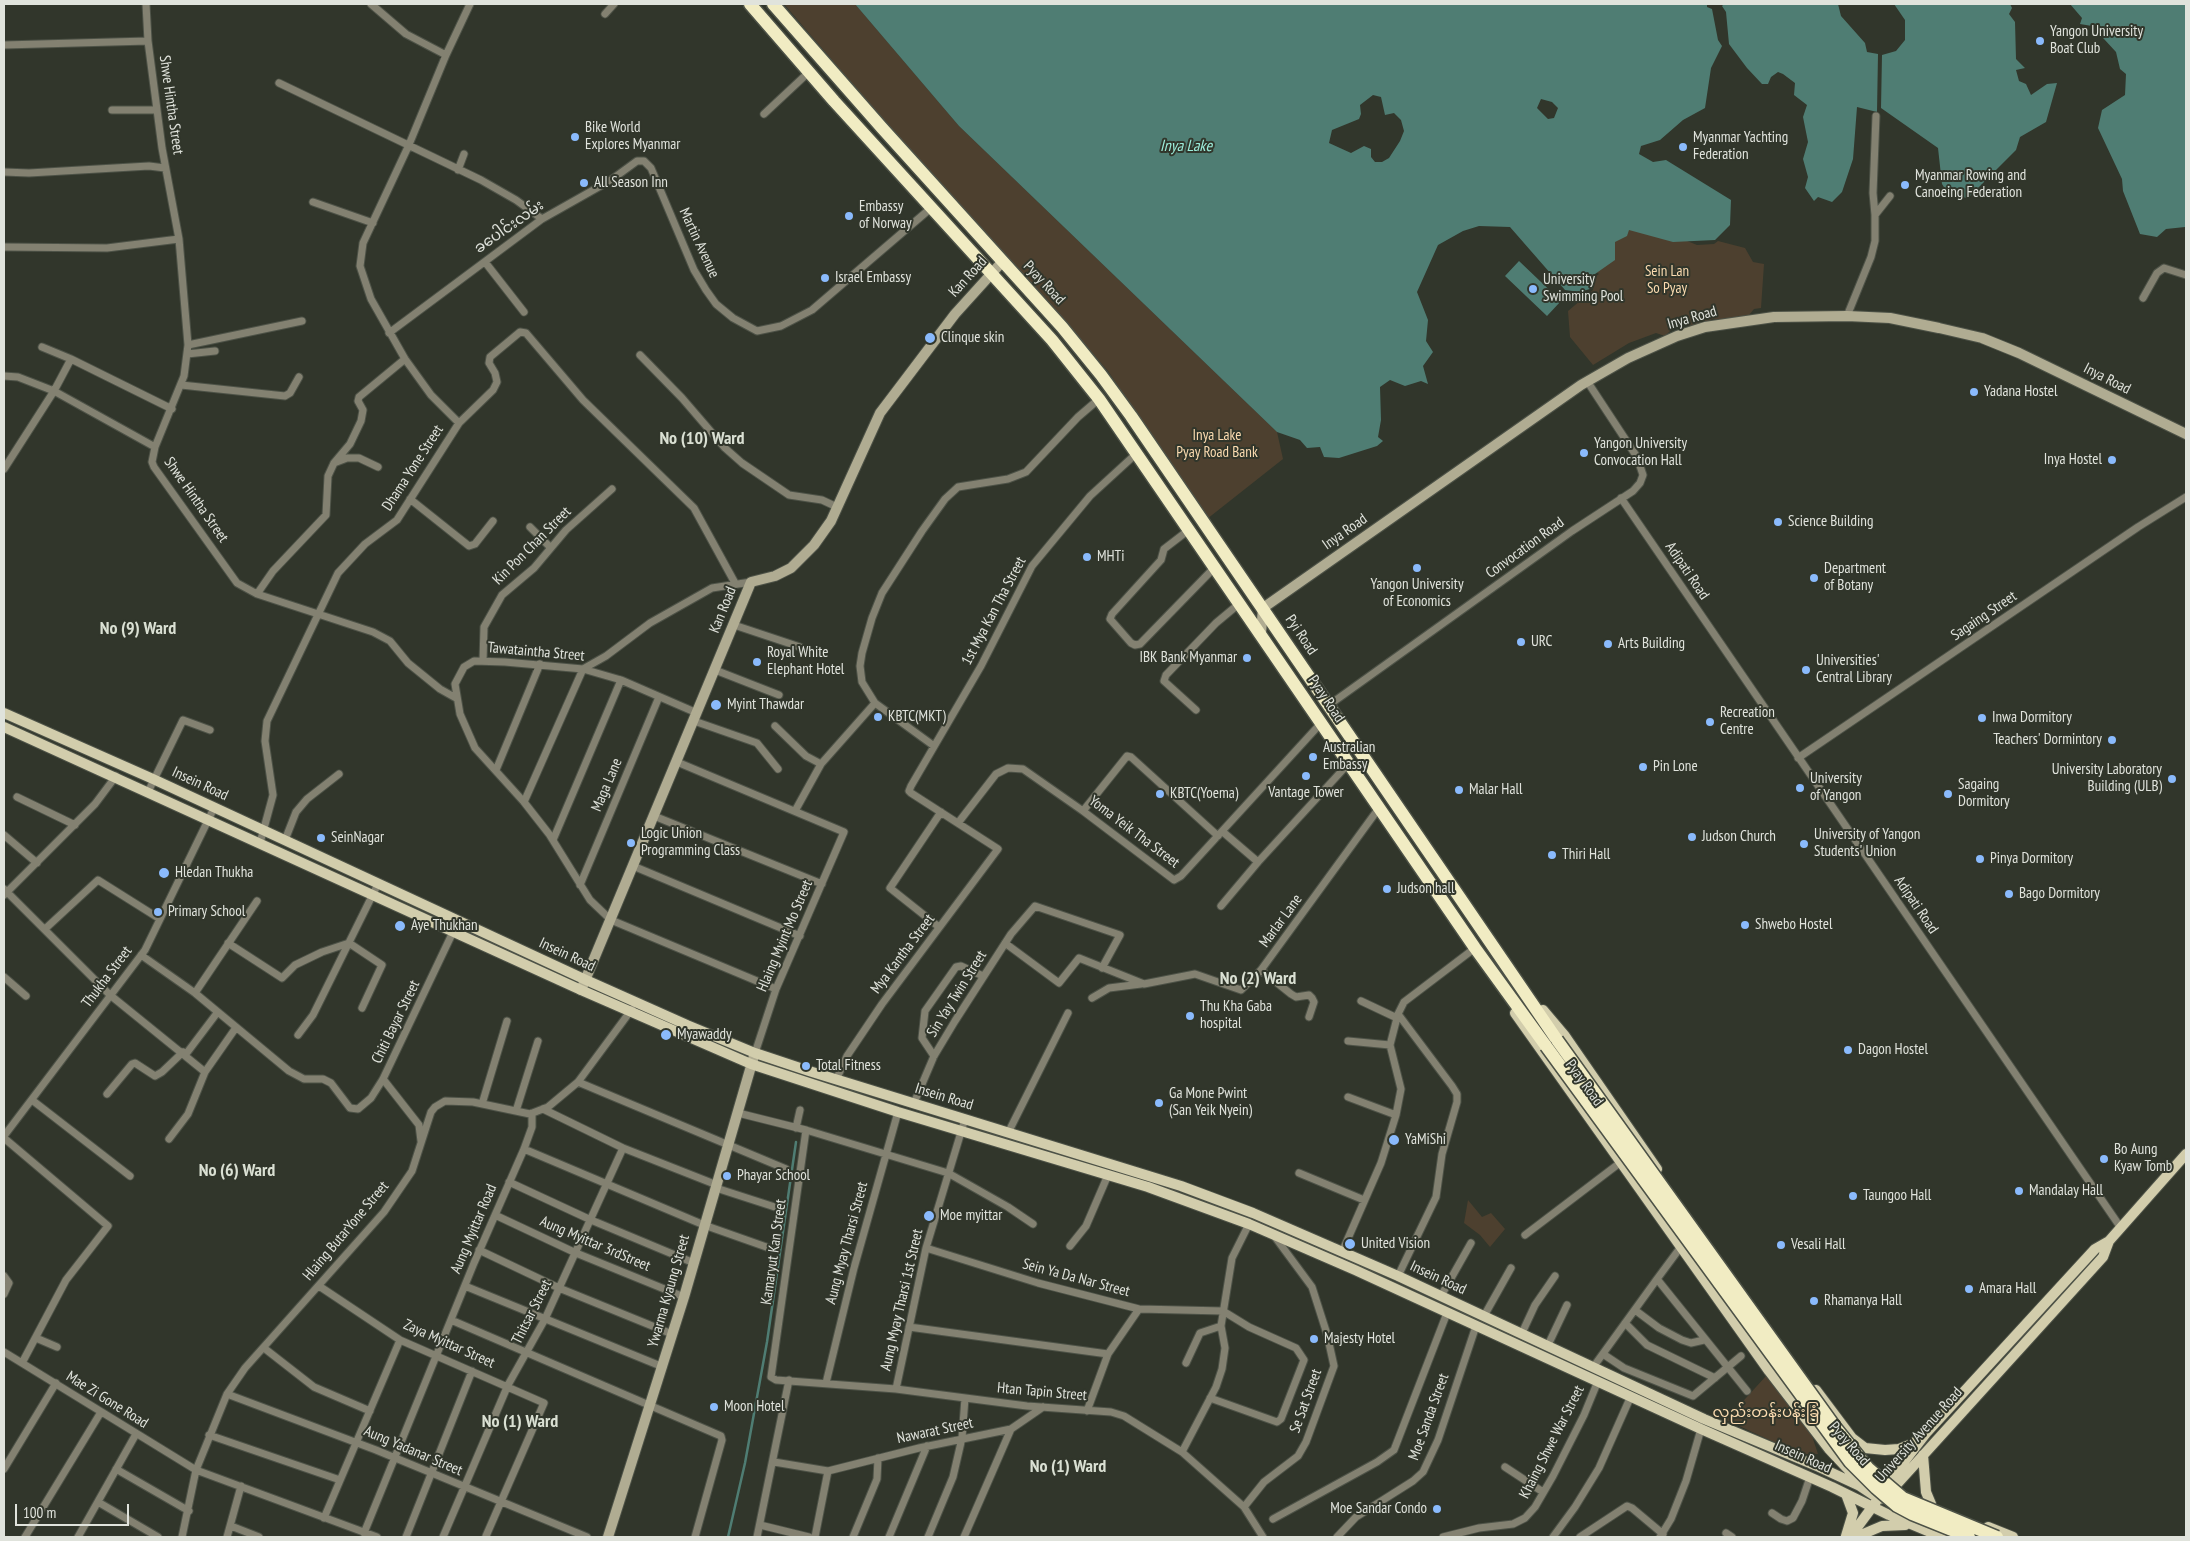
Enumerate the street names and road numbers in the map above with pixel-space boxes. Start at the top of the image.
street label: Shwe Hintha Street [155,54,187,156]
street label: ခပေါင်းလမ်း [471,196,547,258]
street label: Martin Avenue [675,205,723,281]
street label: Kan Road [945,253,991,301]
street label: Pyay Road [1019,258,1069,308]
street label: Inya Road [1665,302,1719,334]
street label: Inya Road [2080,360,2134,398]
street label: Dhama Yone Street [379,422,447,514]
street label: Shwe Hintha Street [160,454,232,546]
street label: Kin Pon Chan Street [489,503,575,589]
street label: Inya Road [1319,510,1371,554]
street label: Convocation Road [1482,514,1568,582]
street label: Adipati Road [1661,539,1713,603]
street label: 1st Mya Kan Tha Street [958,554,1030,668]
street label: Kan Road [706,584,740,636]
street label: Sagaing Street [1948,587,2020,645]
street label: Pyi Road [1281,612,1321,658]
street label: Tawataintha Street [487,639,585,665]
street label: Pyay Road [1304,672,1348,726]
street label: Maga Lane [588,756,626,814]
street label: Insein Road [169,763,231,805]
street label: Yoma Yeik Tha Street [1085,792,1183,872]
street label: Adipati Road [1890,873,1942,937]
street label: Hlaing Myint Mo Street [753,877,817,995]
street label: Marlar Lane [1256,891,1306,951]
street label: Mya Kantha Street [867,911,939,997]
street label: Insein Road [536,934,598,976]
street label: Thukha Street [78,943,136,1011]
street label: Sin Yay Twin Street [923,948,991,1040]
street label: Chiti Bayar Street [368,977,424,1067]
street label: Pyay Road [1561,1056,1607,1110]
street label: Insein Road [913,1080,975,1114]
street label: Hlaing ButarYone Street [299,1178,393,1284]
street label: Aung Myay Tharsi Street [822,1180,872,1306]
street label: Aung Myittar Road [447,1182,501,1276]
street label: Kamaryut Kan Street [758,1198,790,1306]
street label: Aung Myittar 3rdStreet [537,1213,653,1275]
street label: Aung Myay Tharsi 1st Street [877,1227,927,1373]
street label: Ywarma Kyaung Street [644,1233,694,1349]
street label: Sein Ya Da Nar Street [1020,1255,1132,1301]
street label: Insein Road [1407,1257,1469,1299]
street label: Thitsar Street [508,1277,556,1347]
street label: Zaya Myittar Street [400,1316,498,1372]
street label: Se Sat Street [1286,1367,1326,1435]
street label: Mae Zi Gone Road [63,1368,151,1432]
street label: Moe Sanda Street [1405,1371,1453,1463]
street label: Htan Tapin Street [996,1379,1088,1405]
street label: Khaing Shwe War Street [1516,1382,1588,1502]
street label: University Avenue Road [1872,1384,1966,1486]
street label: Nawarat Street [895,1414,975,1448]
street label: Pyay Road [1825,1418,1873,1470]
street label: Aung Yadanar Street [361,1422,465,1480]
street label: Insein Road [1772,1437,1834,1477]

